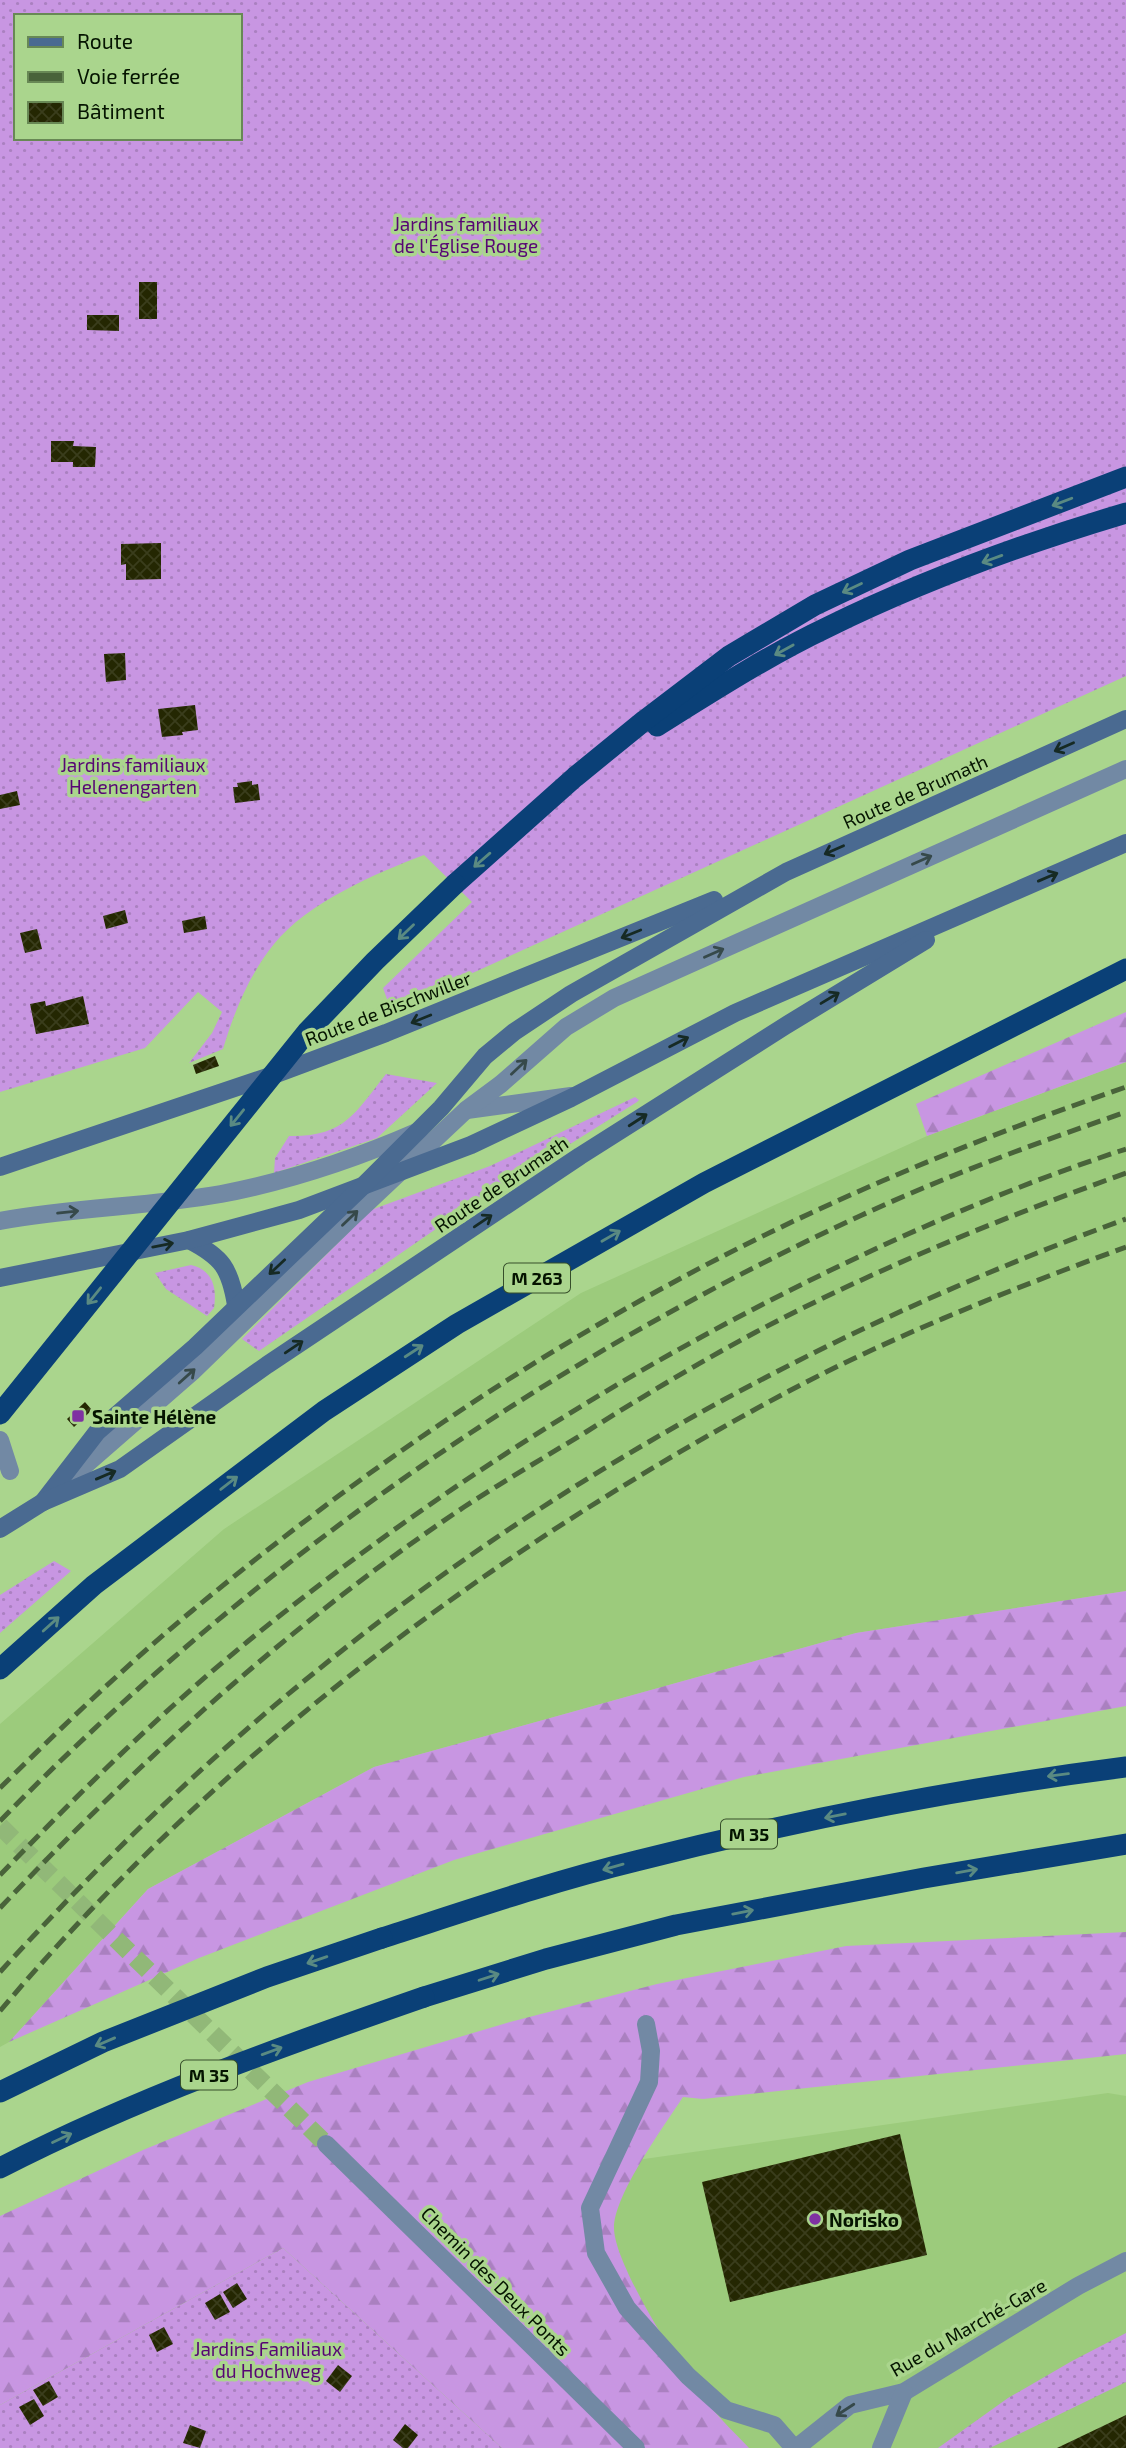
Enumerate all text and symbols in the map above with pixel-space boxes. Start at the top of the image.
legend [14,14,242,140]
text: Route [77,28,133,53]
text: Voie ferrée [77,63,180,88]
text: Bâtiment [77,98,165,123]
park label: Jardins familiaux de l'Église Rouge [393,212,539,257]
one-way arrow [1052,496,1074,509]
one-way arrow [981,554,1003,566]
one-way arrow [842,582,863,595]
one-way arrow [774,644,795,658]
one-way arrow [1054,741,1075,754]
street label: Route de Brumath [839,749,991,833]
park label: Jardins familiaux Helenengarten [60,753,206,798]
one-way arrow [824,844,845,857]
one-way arrow [474,852,492,868]
one-way arrow [911,853,932,866]
one-way arrow [1037,870,1058,883]
one-way arrow [398,923,415,940]
one-way arrow [621,928,643,941]
one-way arrow [703,946,724,959]
street label: Route de Bischwiller [302,966,475,1050]
one-way arrow [819,991,839,1005]
one-way arrow [410,1014,432,1027]
one-way arrow [668,1035,689,1048]
one-way arrow [510,1059,528,1075]
one-way arrow [229,1109,245,1127]
one-way arrow [627,1112,647,1126]
street label: Route de Brumath [430,1131,572,1237]
one-way arrow [56,1206,78,1219]
one-way arrow [342,1210,359,1227]
one-way arrow [473,1214,492,1228]
one-way arrow [600,1229,620,1243]
one-way arrow [151,1238,174,1252]
one-way arrow [268,1259,285,1276]
road number: M 263 [504,1264,570,1293]
one-way arrow [87,1286,102,1304]
one-way arrow [283,1340,303,1354]
one-way arrow [404,1344,424,1358]
one-way arrow [178,1368,196,1384]
place label: Sainte Hélène [92,1405,216,1428]
marker: Sainte Hélène [70,1408,86,1424]
one-way arrow [95,1468,116,1481]
one-way arrow [220,1476,238,1491]
one-way arrow [42,1616,60,1632]
one-way arrow [1047,1769,1070,1782]
one-way arrow [824,1810,847,1824]
road number: M 35 [721,1820,777,1848]
one-way arrow [602,1862,624,1875]
one-way arrow [955,1864,978,1877]
one-way arrow [731,1905,754,1918]
one-way arrow [306,1954,328,1967]
one-way arrow [478,1969,500,1982]
one-way arrow [94,2036,116,2049]
one-way arrow [260,2043,282,2056]
road number: M 35 [181,2060,237,2090]
one-way arrow [51,2131,72,2144]
street label: Chemin des Deux Ponts [417,2202,575,2360]
place label: Norisko [829,2208,899,2231]
marker: Norisko [807,2211,823,2227]
street label: Rue du Marché-Gare [886,2273,1050,2381]
park label: Jardins Familiaux du Hochweg [194,2337,342,2382]
one-way arrow [836,2403,855,2418]

